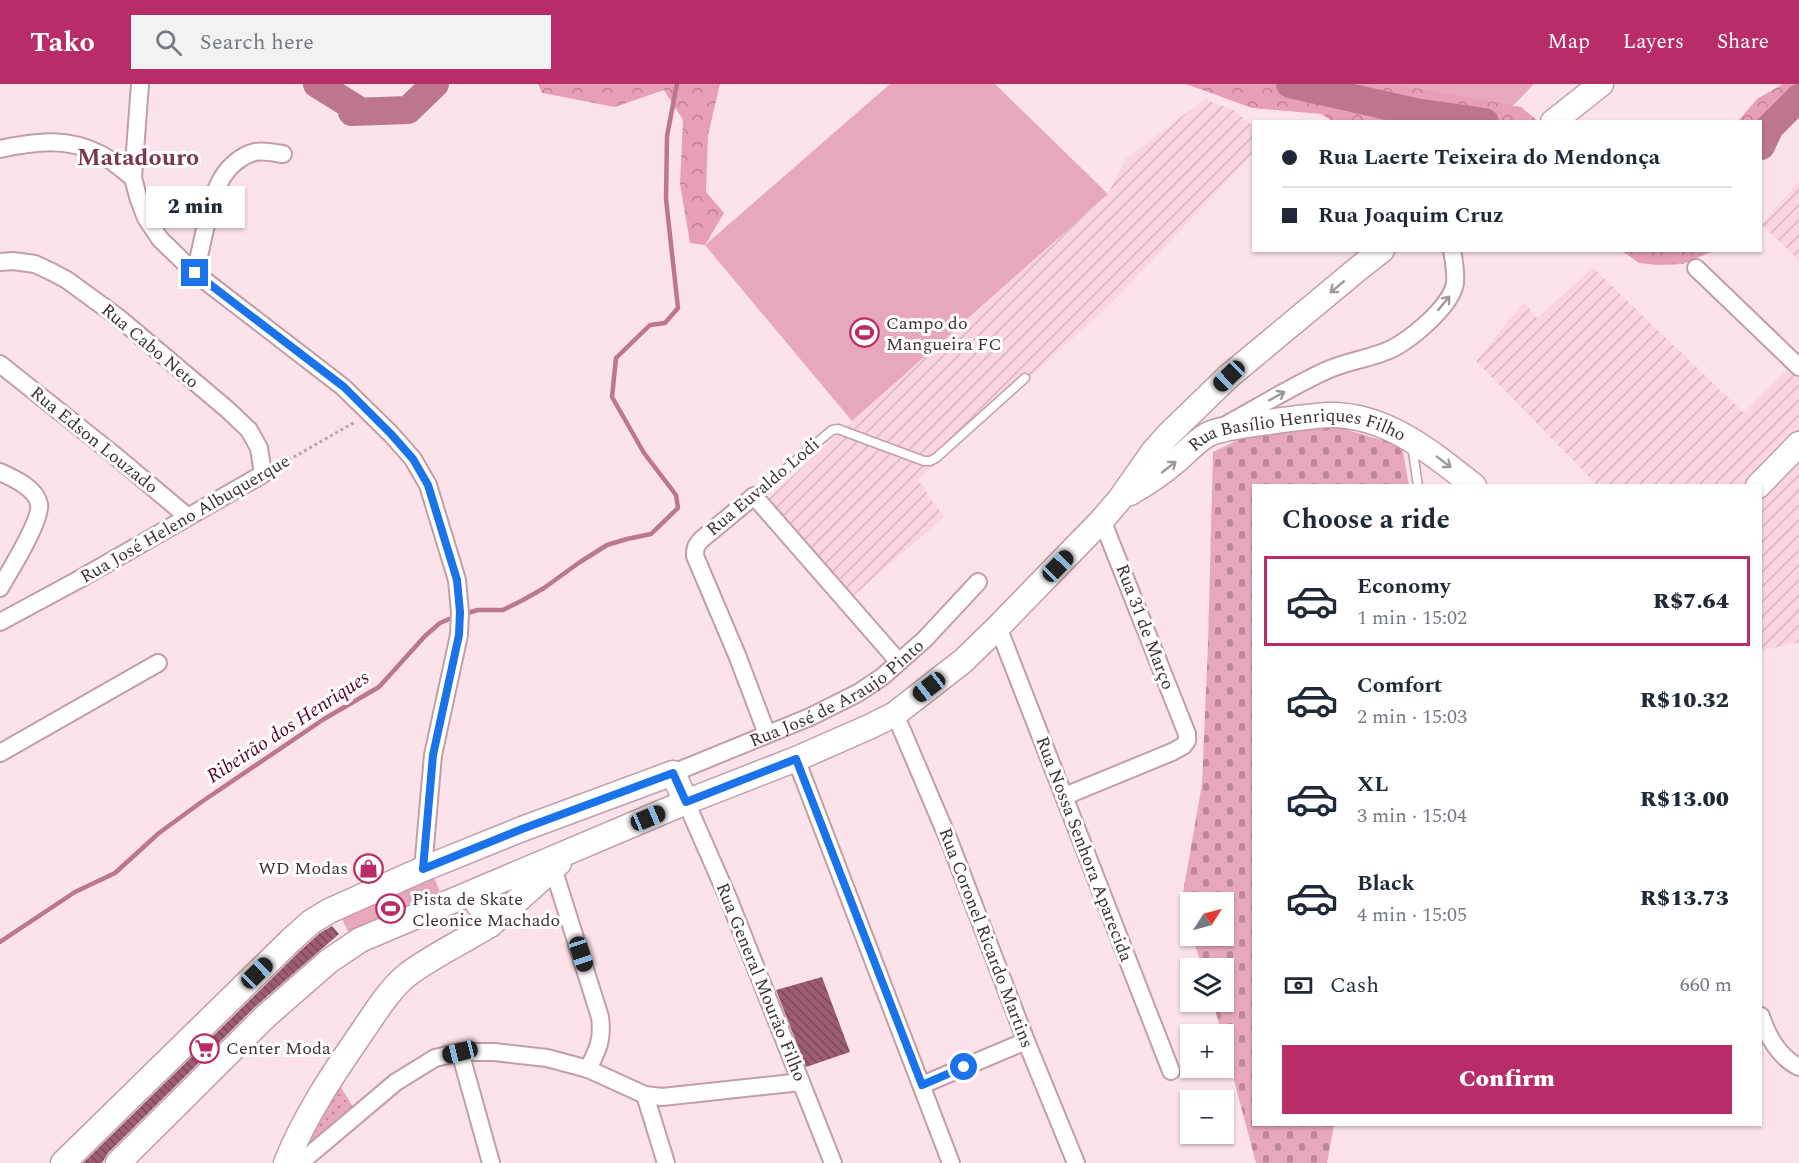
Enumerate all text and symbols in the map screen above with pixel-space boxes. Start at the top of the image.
search box [131,15,551,69]
text: Tako [30,21,95,64]
icon: search [152,26,185,59]
text: Search here [200,26,314,59]
text: Map [1548,26,1590,58]
text: Layers [1623,26,1684,58]
text: Share [1717,26,1769,58]
district label: Matadouro [77,140,199,176]
text: Rua Laerte Teixeira do Mendonça [1318,141,1660,174]
callout: 2 min [146,186,244,228]
text: 2 min [168,192,223,222]
text: Rua Joaquim Cruz [1318,199,1504,232]
route end [181,259,208,286]
one-way arrow [1329,280,1345,293]
one-way arrow [1437,295,1450,311]
street label: Rua Cabo Neto [95,297,205,395]
place label: Campo do Mangueira FC [886,310,1001,358]
sports icon: Campo do Mangueira FC [849,317,881,349]
car [1210,357,1248,395]
street label: Rua Edson Louzado [24,380,164,500]
one-way arrow [1268,390,1285,402]
street label: Rua Basílio Henriques Filho [1182,401,1411,458]
street label: Rua Euvaldo Lodi [700,431,826,543]
street label: Rua José Heleno Albuquerque [75,448,295,590]
one-way arrow [1435,456,1451,468]
one-way arrow [1161,460,1177,473]
text: Choose a ride [1282,499,1450,541]
car [1039,547,1077,585]
street label: Rua 31 de Março [1109,560,1181,694]
text: Economy [1357,570,1450,603]
icon: car [1285,574,1339,628]
text: R$7.64 [1653,585,1729,618]
text: 1 min · 15:02 [1357,603,1467,633]
street label: Rua José de Araujo Pinto [745,632,930,754]
water label: Ribeirão dos Henriques [201,663,375,791]
car [909,669,949,705]
text: Comfort [1357,669,1442,702]
icon: car [1285,673,1339,727]
text: R$10.32 [1640,684,1729,717]
text: 2 min · 15:03 [1357,702,1467,732]
street label: Rua Nossa Senhora Aparecida [1028,732,1140,966]
text: XL [1357,768,1388,801]
icon: car [1285,772,1339,826]
text: R$13.00 [1640,783,1729,816]
text: 3 min · 15:04 [1357,801,1467,831]
car [628,803,668,833]
street label: Rua Coronel Ricardo Martins [932,824,1040,1052]
shop icon: WD Modas [353,852,385,884]
place label: WD Modas [258,855,348,882]
text: Black [1357,867,1415,900]
icon: car [1285,871,1339,925]
street label: Rua General Mourão Filho [709,879,813,1085]
text: R$13.73 [1640,882,1729,915]
place label: Pista de Skate Cleonice Machado [412,886,560,934]
north arrow [1180,892,1234,946]
map controls [1180,892,1234,1144]
sports icon: Pista de Skate Cleonice Machado [375,893,407,925]
text: 4 min · 15:05 [1357,900,1467,930]
car [567,934,595,974]
car [238,954,276,992]
button: layers [1180,958,1234,1012]
icon: cash [1282,969,1315,1002]
text: Cash [1330,969,1379,1002]
text: 660 m [1680,970,1732,1000]
button: + [1180,1024,1234,1078]
supermarket icon: Center Moda [189,1032,221,1064]
place label: Center Moda [226,1035,331,1062]
car [440,1039,480,1065]
button: Confirm [1282,1045,1732,1114]
route start [950,1053,977,1080]
button: − [1180,1090,1234,1144]

